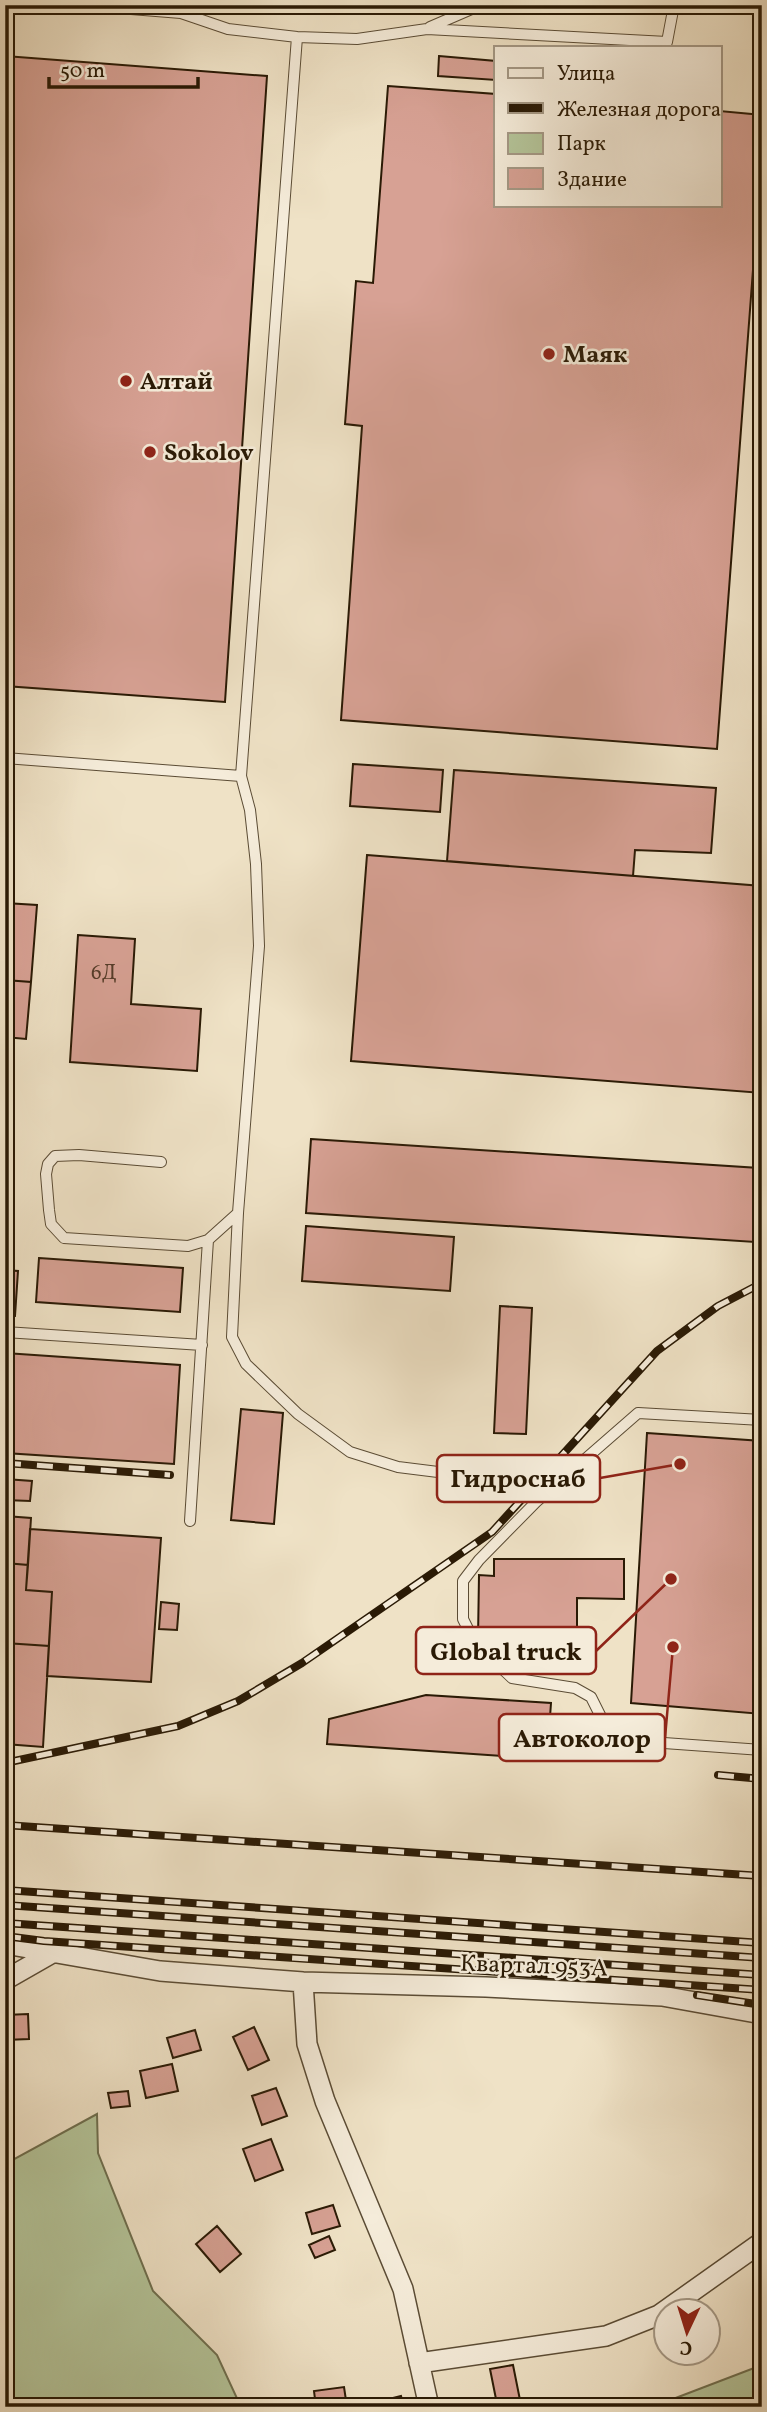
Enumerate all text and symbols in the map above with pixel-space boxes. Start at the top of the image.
scale bar [49,46,198,90]
legend [494,46,722,206]
text: 50 m [60,57,105,86]
text: Улица [557,60,615,89]
text: Железная дорога [557,96,721,125]
text: Парк [557,130,606,159]
text: Здание [557,166,627,195]
place label: Маяк [563,339,627,373]
marker: Маяк [541,346,557,362]
place label: Алтай [140,366,213,400]
marker: Алтай [118,373,134,389]
place label: Sokolov [164,437,254,471]
marker: Sokolov [142,444,158,460]
house number: 6Д [91,959,117,988]
callout: Гидроснаб [437,1455,600,1502]
text: Гидроснаб [450,1462,586,1498]
callout: Global truck [416,1627,596,1674]
text: Global truck [430,1635,582,1671]
callout: Автоколор [499,1714,665,1761]
text: Автоколор [513,1722,651,1758]
street label: Квартал 953А [459,1947,609,1987]
north arrow [652,2296,722,2366]
text: С [679,2334,693,2360]

